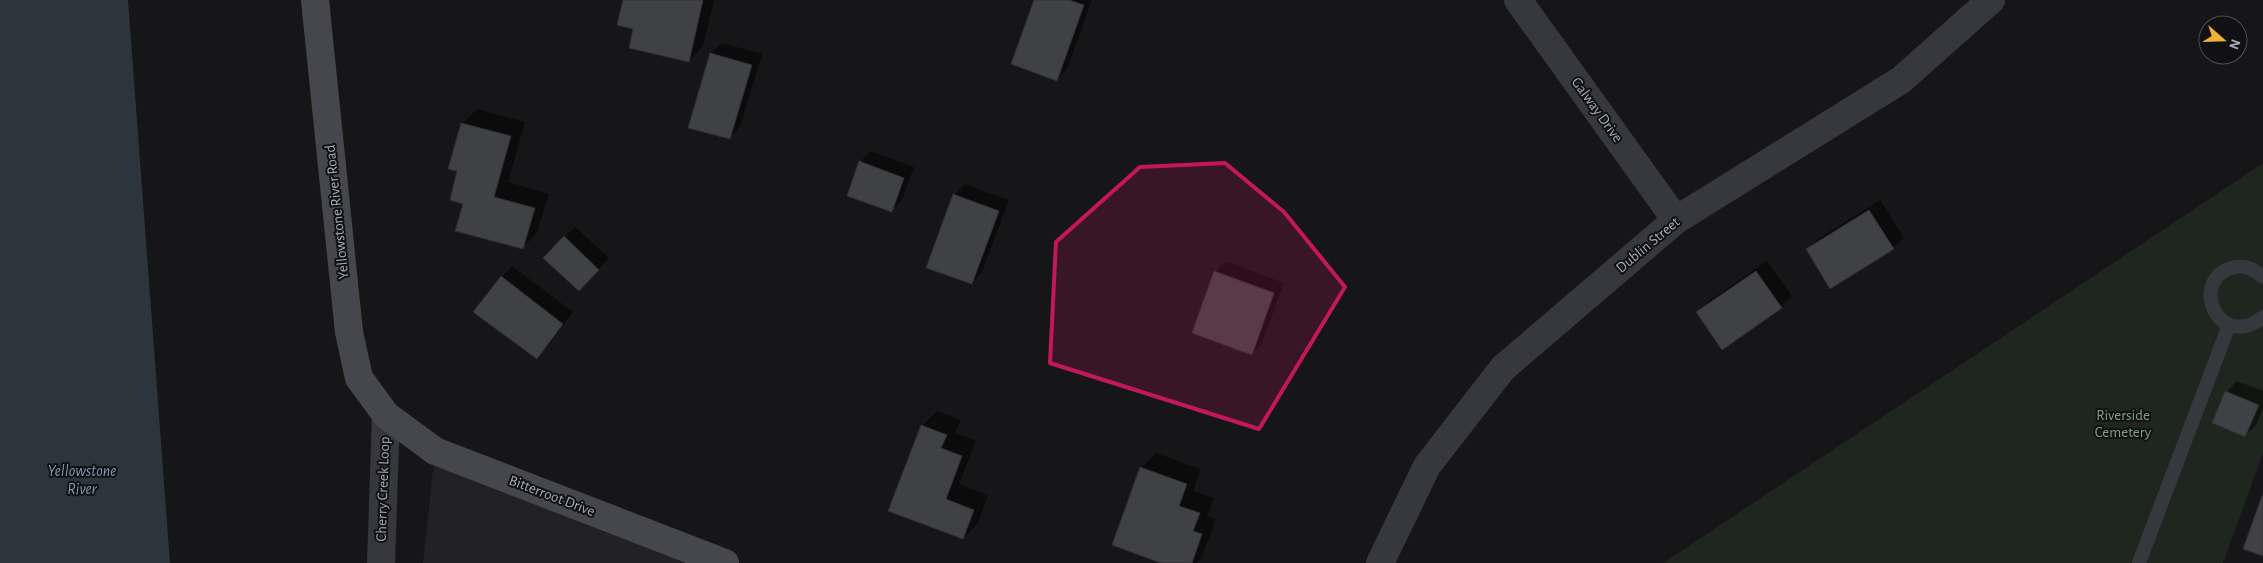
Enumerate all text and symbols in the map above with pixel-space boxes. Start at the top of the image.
north arrow [2198,15,2248,65]
text: N [2226,37,2243,51]
street label: Galway Drive [1569,75,1625,145]
street label: Yellowstone River Road [322,144,352,280]
street label: Dublin Street [1613,214,1683,276]
park label: Riverside Cemetery [2095,408,2152,440]
street label: Cherry Creek Loop [374,436,392,542]
water label: Yellowstone River [48,463,116,497]
street label: Bitterroot Drive [507,473,597,519]

